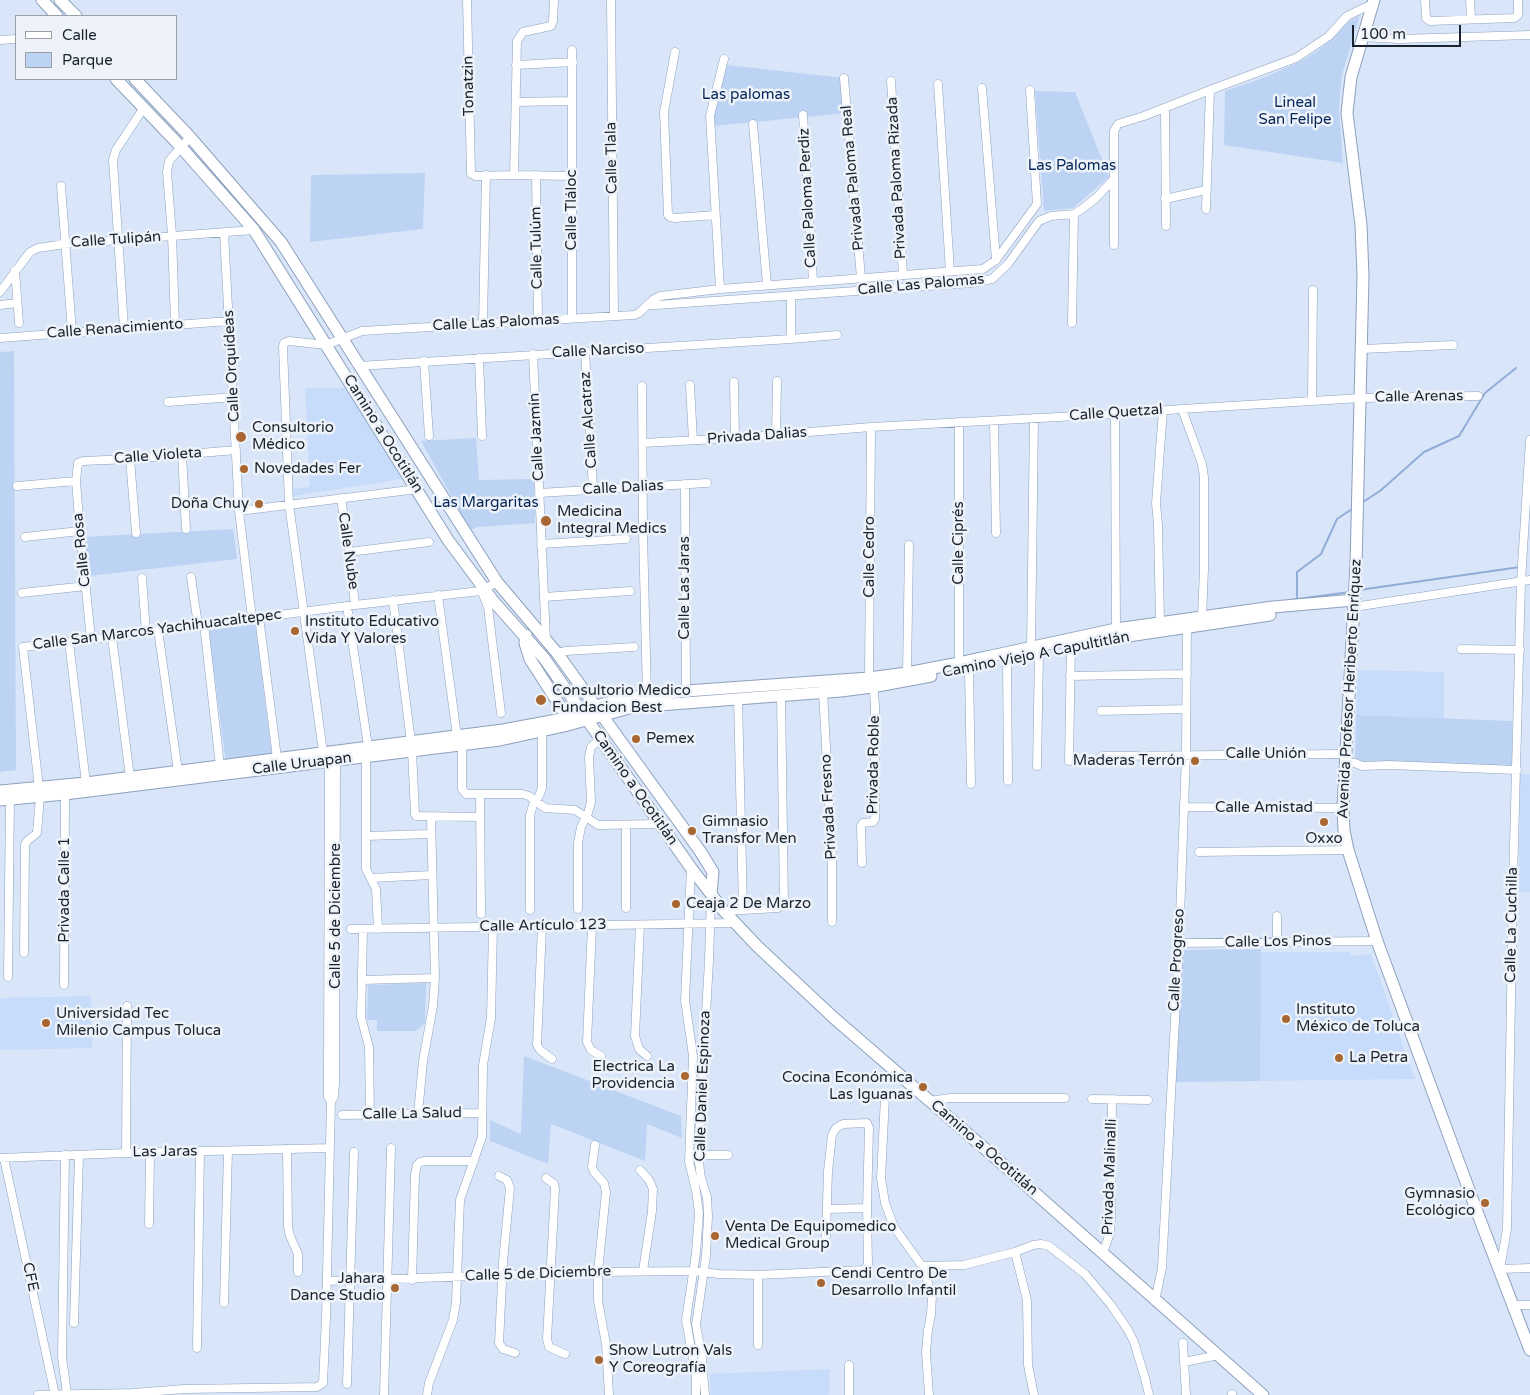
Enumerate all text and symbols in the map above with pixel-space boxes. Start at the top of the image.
legend [15,15,178,80]
scale bar [1355,15,1464,47]
text: 100 m [1360,25,1406,43]
text: Calle [62,26,97,44]
text: Parque [62,51,113,69]
street label: Tonatzin [459,55,479,117]
park label: Las palomas [702,86,790,104]
park label: Lineal San Felipe [1258,94,1332,129]
street label: Privada Paloma Rizada [884,96,910,260]
street label: Privada Paloma Real [838,105,868,251]
street label: Calle Tlala [602,122,622,194]
street label: Calle Paloma Perdiz [795,127,821,269]
park label: Las Palomas [1028,157,1116,175]
street label: Calle Tláloc [563,170,581,250]
street label: Calle Tulúm [527,206,547,290]
street label: Calle Tulipán [70,228,162,252]
street label: Calle Las Palomas [857,270,985,300]
street label: Calle Orquídeas [220,310,244,422]
street label: Calle Las Palomas [432,311,560,335]
street label: Calle Renacimiento [46,315,184,343]
street label: Calle Narciso [551,340,645,362]
street label: Camino a Ocotitlán [339,371,427,497]
street label: Calle Alcatraz [577,371,601,469]
street label: Calle Arenas [1375,387,1463,407]
street label: Calle Jazmín [526,392,548,482]
street label: Calle Quetzal [1069,401,1163,425]
place label: Consultorio Médico [252,419,334,454]
street label: Privada Dalias [706,424,808,448]
marker: Consultorio Médico [234,430,248,444]
street label: Calle Violeta [113,444,203,468]
place label: Novedades Fer [254,460,361,478]
marker: Novedades Fer [238,463,250,475]
street label: Calle Dalias [582,477,664,499]
park label: Las Margaritas [433,494,539,512]
place label: Doña Chuy [171,495,249,513]
marker: Doña Chuy [253,498,265,510]
street label: Calle Ciprés [950,501,968,585]
place label: Medicina Integral Medics [557,503,667,538]
street label: Calle Nube [334,511,362,591]
street label: Calle Rosa [69,512,95,588]
marker: Medicina Integral Medics [539,514,553,528]
street label: Calle Cedro [861,516,879,598]
street label: Calle Las Jaras [676,536,694,640]
street label: Avenida Profesor Heriberto Enríquez [1334,559,1366,819]
street label: Calle San Marcos Yachihuacaltepec [32,606,282,654]
place label: Instituto Educativo Vida Y Valores [305,613,439,648]
marker: Instituto Educativo Vida Y Valores [289,625,301,637]
street label: Camino Viejo A Capultitlán [941,628,1131,682]
place label: Consultorio Medico Fundacion Best [552,682,691,717]
marker: Consultorio Medico Fundacion Best [534,693,548,707]
street label: Privada Roble [864,715,884,815]
street label: Camino a Ocotitlán [589,727,681,849]
place label: Pemex [646,730,695,748]
marker: Pemex [630,733,642,745]
street label: Calle Unión [1226,745,1306,763]
street label: Calle Uruapan [251,749,353,779]
place label: Maderas Terrón [1073,752,1185,770]
street label: Privada Fresno [817,754,841,860]
marker: Maderas Terrón [1189,755,1201,767]
street label: Calle Amistad [1215,799,1313,817]
place label: Gimnasio Transfor Men [702,813,797,848]
marker: Oxxo [1318,816,1330,828]
marker: Gimnasio Transfor Men [686,825,698,837]
place label: Oxxo [1305,830,1343,848]
street label: Privada Calle 1 [56,837,74,943]
street label: Calle 5 de Diciembre [327,843,345,989]
street label: Calle La Cuchilla [1502,867,1522,983]
place label: Ceaja 2 De Marzo [686,895,811,913]
marker: Ceaja 2 De Marzo [670,898,682,910]
street label: Calle Progreso [1165,908,1189,1012]
street label: Calle Artículo 123 [479,916,607,936]
street label: Calle Los Pinos [1224,932,1332,952]
place label: Instituto México de Toluca [1296,1001,1420,1036]
place label: Universidad Tec Milenio Campus Toluca [56,1005,221,1040]
street label: Calle Daniel Espinoza [691,1010,715,1162]
marker: Instituto México de Toluca [1280,1013,1292,1025]
marker: Universidad Tec Milenio Campus Toluca [40,1017,52,1029]
place label: La Petra [1349,1049,1408,1067]
marker: La Petra [1333,1052,1345,1064]
place label: Electrica La Providencia [592,1058,675,1093]
place label: Cocina Económica Las Iguanas [782,1069,913,1104]
marker: Electrica La Providencia [679,1070,691,1082]
marker: Cocina Económica Las Iguanas [917,1081,929,1093]
street label: Camino a Ocotitlán [927,1097,1041,1199]
street label: Calle La Salud [362,1104,462,1124]
street label: Privada Malinalli [1099,1118,1121,1236]
street label: Las Jaras [132,1142,198,1162]
place label: Gymnasio Ecológico [1404,1185,1475,1220]
marker: Gymnasio Ecológico [1479,1197,1491,1209]
place label: Venta De Equipomedico Medical Group [725,1218,896,1253]
marker: Venta De Equipomedico Medical Group [709,1230,721,1242]
street label: CFE [18,1261,42,1293]
street label: Calle 5 de Diciembre [465,1262,611,1286]
place label: Cendi Centro De Desarrollo Infantil [831,1265,956,1300]
place label: Jahara Dance Studio [290,1270,385,1305]
marker: Cendi Centro De Desarrollo Infantil [815,1277,827,1289]
marker: Jahara Dance Studio [389,1282,401,1294]
place label: Show Lutron Vals Y Coreografía [609,1342,732,1377]
marker: Show Lutron Vals Y Coreografía [593,1354,605,1366]

